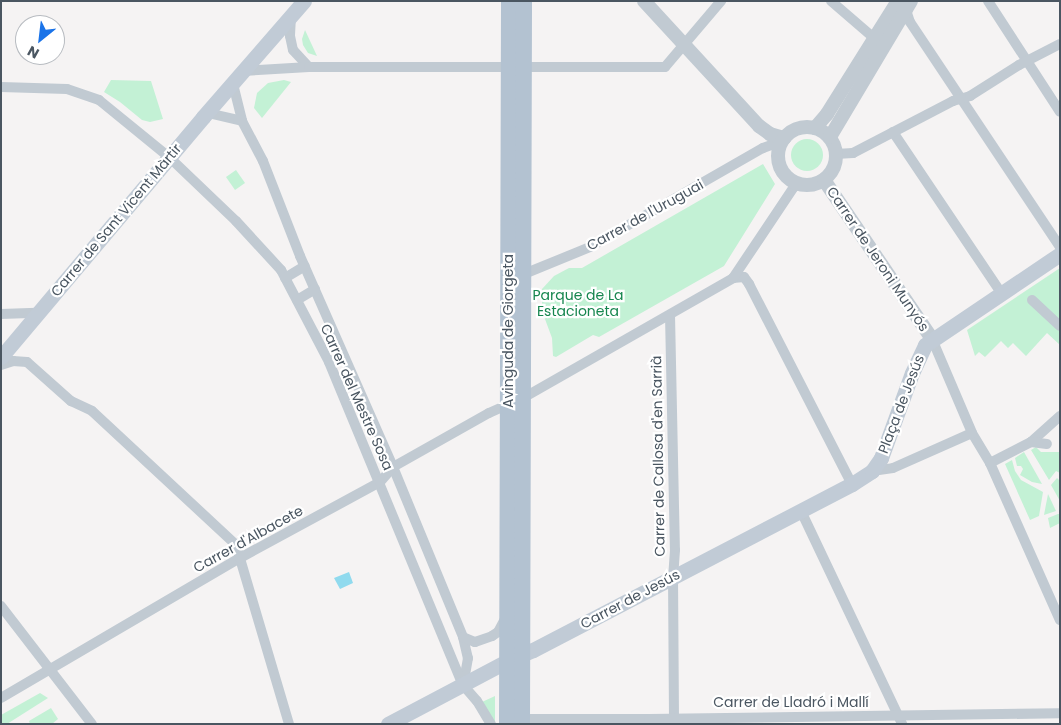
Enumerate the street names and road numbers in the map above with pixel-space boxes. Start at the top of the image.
street label: Carrer de Sant Vicent Màrtir [47,140,185,300]
street label: Carrer de l'Uruguai [584,176,706,254]
street label: Carrer de Jeroni Munyós [823,184,933,334]
street label: Avinguda de Giorgeta [500,254,516,408]
street label: Carrer del Mestre Sosa [317,321,397,473]
street label: Plaça de Jesús [874,352,928,456]
street label: Carrer de Callosa d'en Sarrià [648,355,668,557]
street label: Carrer d'Albacete [190,502,306,576]
street label: Carrer de Jesús [578,566,682,632]
street label: Carrer de Lladró i Mallí [713,694,869,710]

